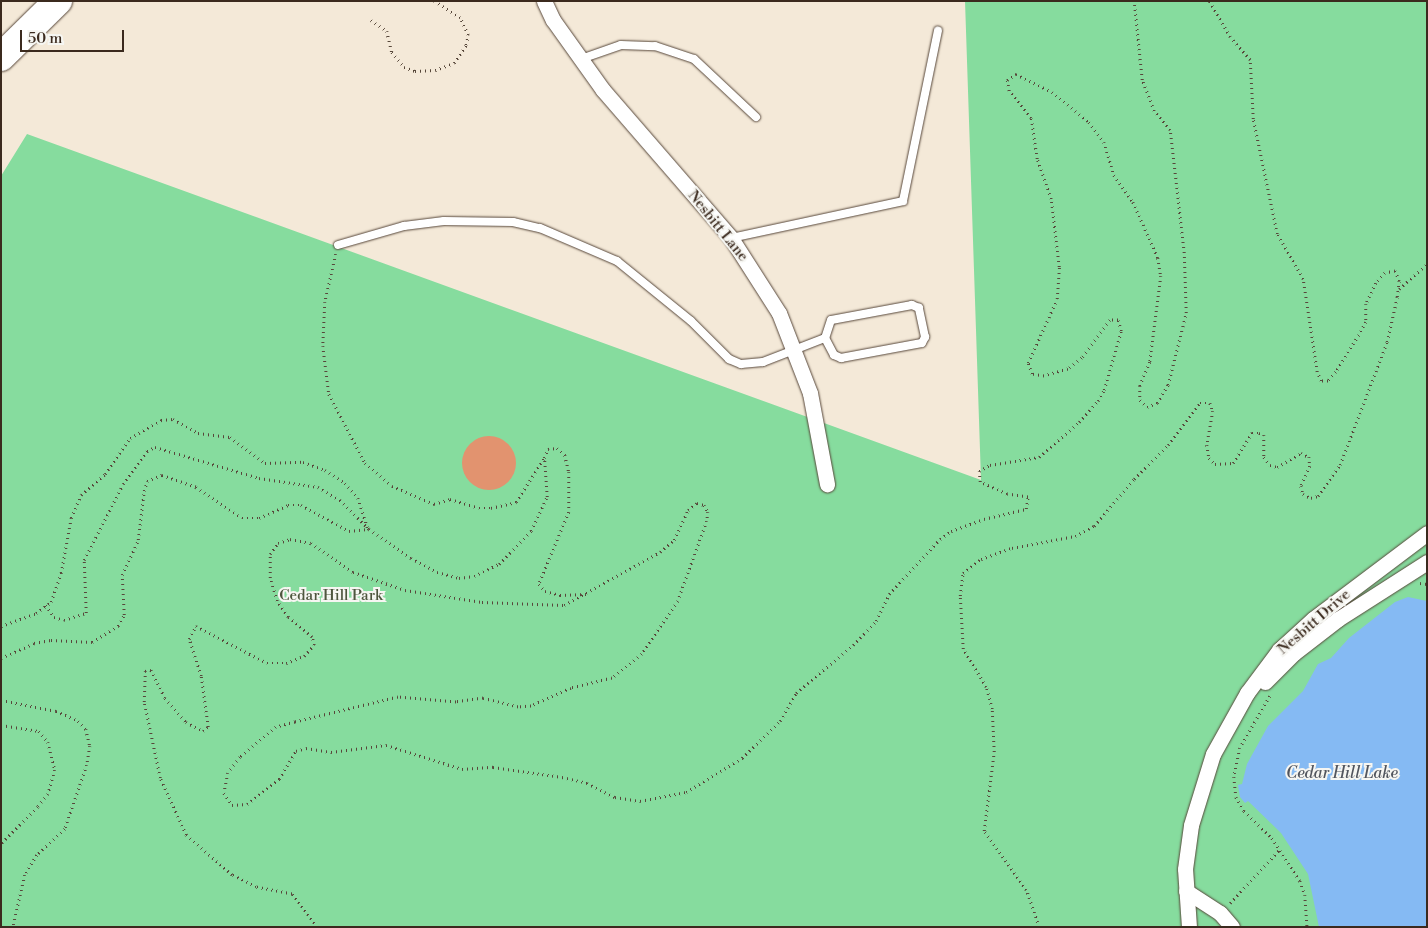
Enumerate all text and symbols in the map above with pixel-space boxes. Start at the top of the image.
scale bar [22,20,126,52]
text: 50 m [28,29,62,48]
street label: Nesbitt Lane [684,187,752,265]
street label: Nesbitt Drive [1274,586,1354,658]
park label: Cedar Hill Park [279,587,383,605]
water label: Cedar Hill Lake [1286,763,1398,783]

